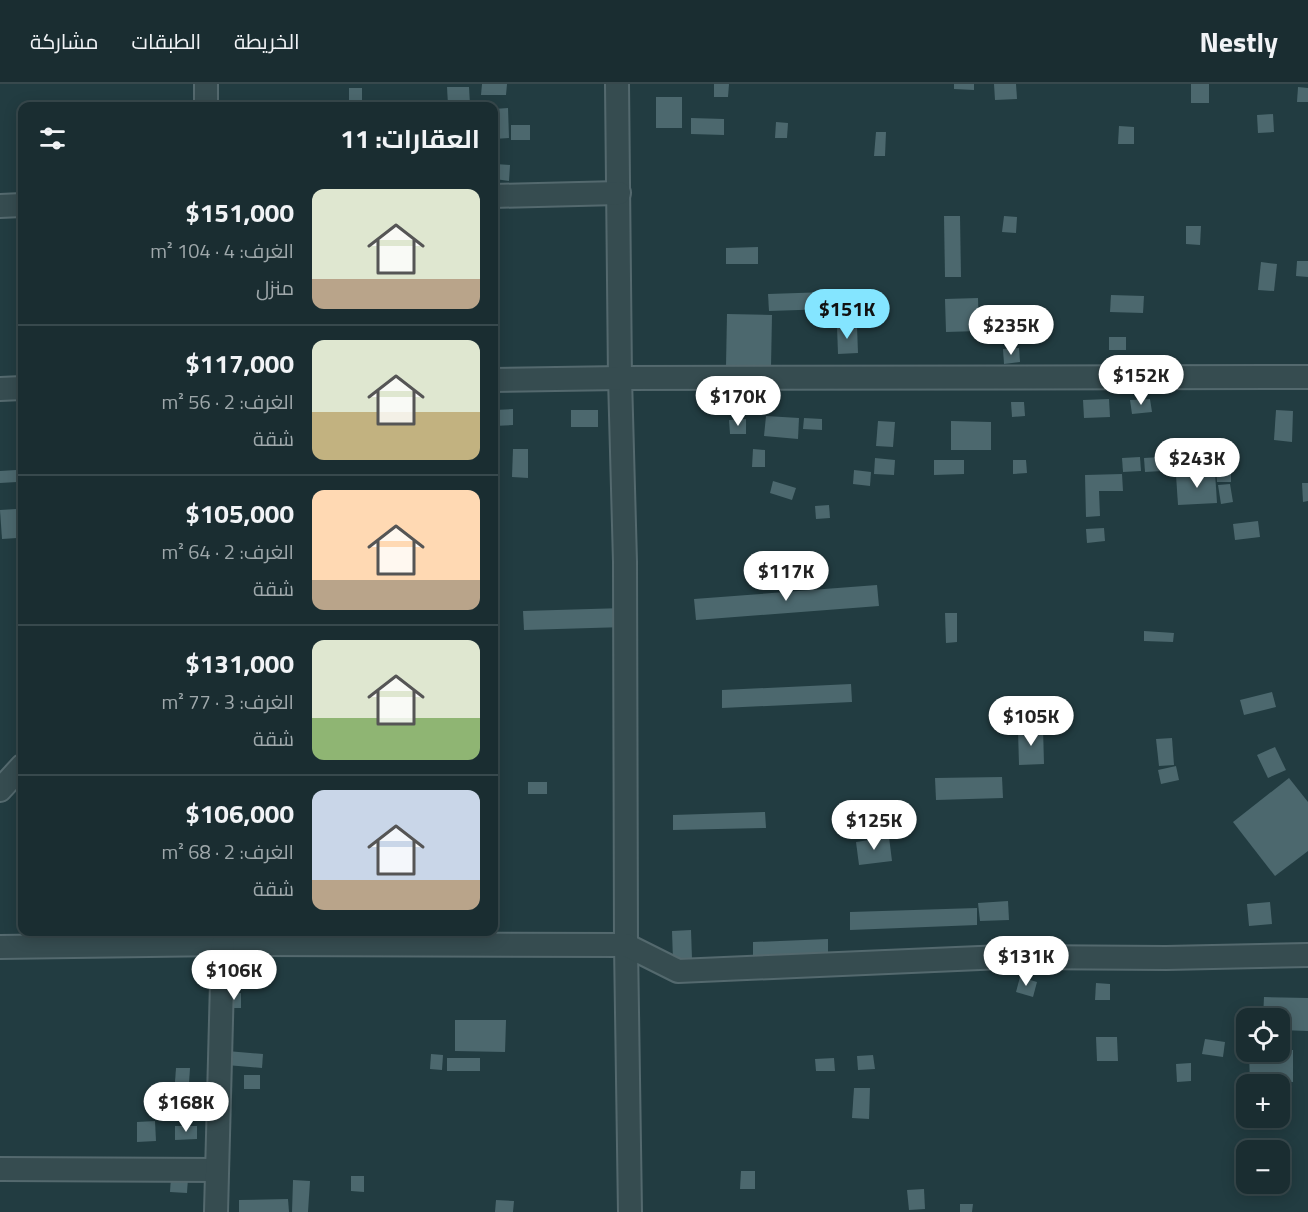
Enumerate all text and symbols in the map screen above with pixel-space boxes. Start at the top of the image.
text: Nestly [1200,20,1278,63]
text: مشاركة [30,25,99,57]
text: الطبقات [132,25,201,57]
text: الخريطة [234,25,300,57]
text: العقارات: 11 [340,119,480,158]
icon: filters [36,122,69,155]
text: $151,000 [185,193,294,232]
icon: home [360,213,432,285]
text: الغرف: 4 · 104 m² [150,235,294,266]
text: منزل [256,272,294,303]
pin: $151K [805,289,889,340]
text: $151K [819,293,875,324]
pin: $235K [969,305,1053,356]
text: $235K [983,309,1039,340]
text: $117,000 [185,344,294,383]
pin: $152K [1099,355,1183,406]
text: $152K [1113,359,1169,390]
icon: home [360,364,432,436]
pin: $170K [696,376,780,427]
text: $170K [710,380,766,411]
text: الغرف: 2 · 56 m² [162,386,294,417]
text: شقة [253,423,294,454]
pin: $243K [1155,438,1239,489]
text: $243K [1169,442,1225,473]
text: $105,000 [185,494,294,533]
icon: home [360,514,432,586]
text: الغرف: 2 · 64 m² [162,536,294,567]
pin: $117K [744,551,828,602]
text: $117K [758,555,814,586]
text: شقة [253,573,294,604]
text: $131,000 [185,644,294,683]
icon: home [360,664,432,736]
text: الغرف: 3 · 77 m² [162,686,294,717]
pin: $105K [989,696,1073,747]
text: $105K [1003,700,1059,731]
text: شقة [253,723,294,754]
text: $106,000 [185,794,294,833]
pin: $125K [832,800,916,851]
text: $125K [846,804,902,835]
icon: home [360,814,432,886]
text: الغرف: 2 · 68 m² [162,836,294,867]
text: شقة [253,873,294,904]
pin: $131K [984,936,1068,987]
text: $131K [998,940,1054,971]
pin: $106K [192,950,276,1001]
text: $106K [206,954,262,985]
map controls [1236,1008,1290,1194]
button: locate [1236,1008,1290,1062]
button: + [1236,1074,1290,1128]
pin: $168K [144,1082,228,1133]
text: $168K [158,1086,214,1117]
button: − [1236,1140,1290,1194]

